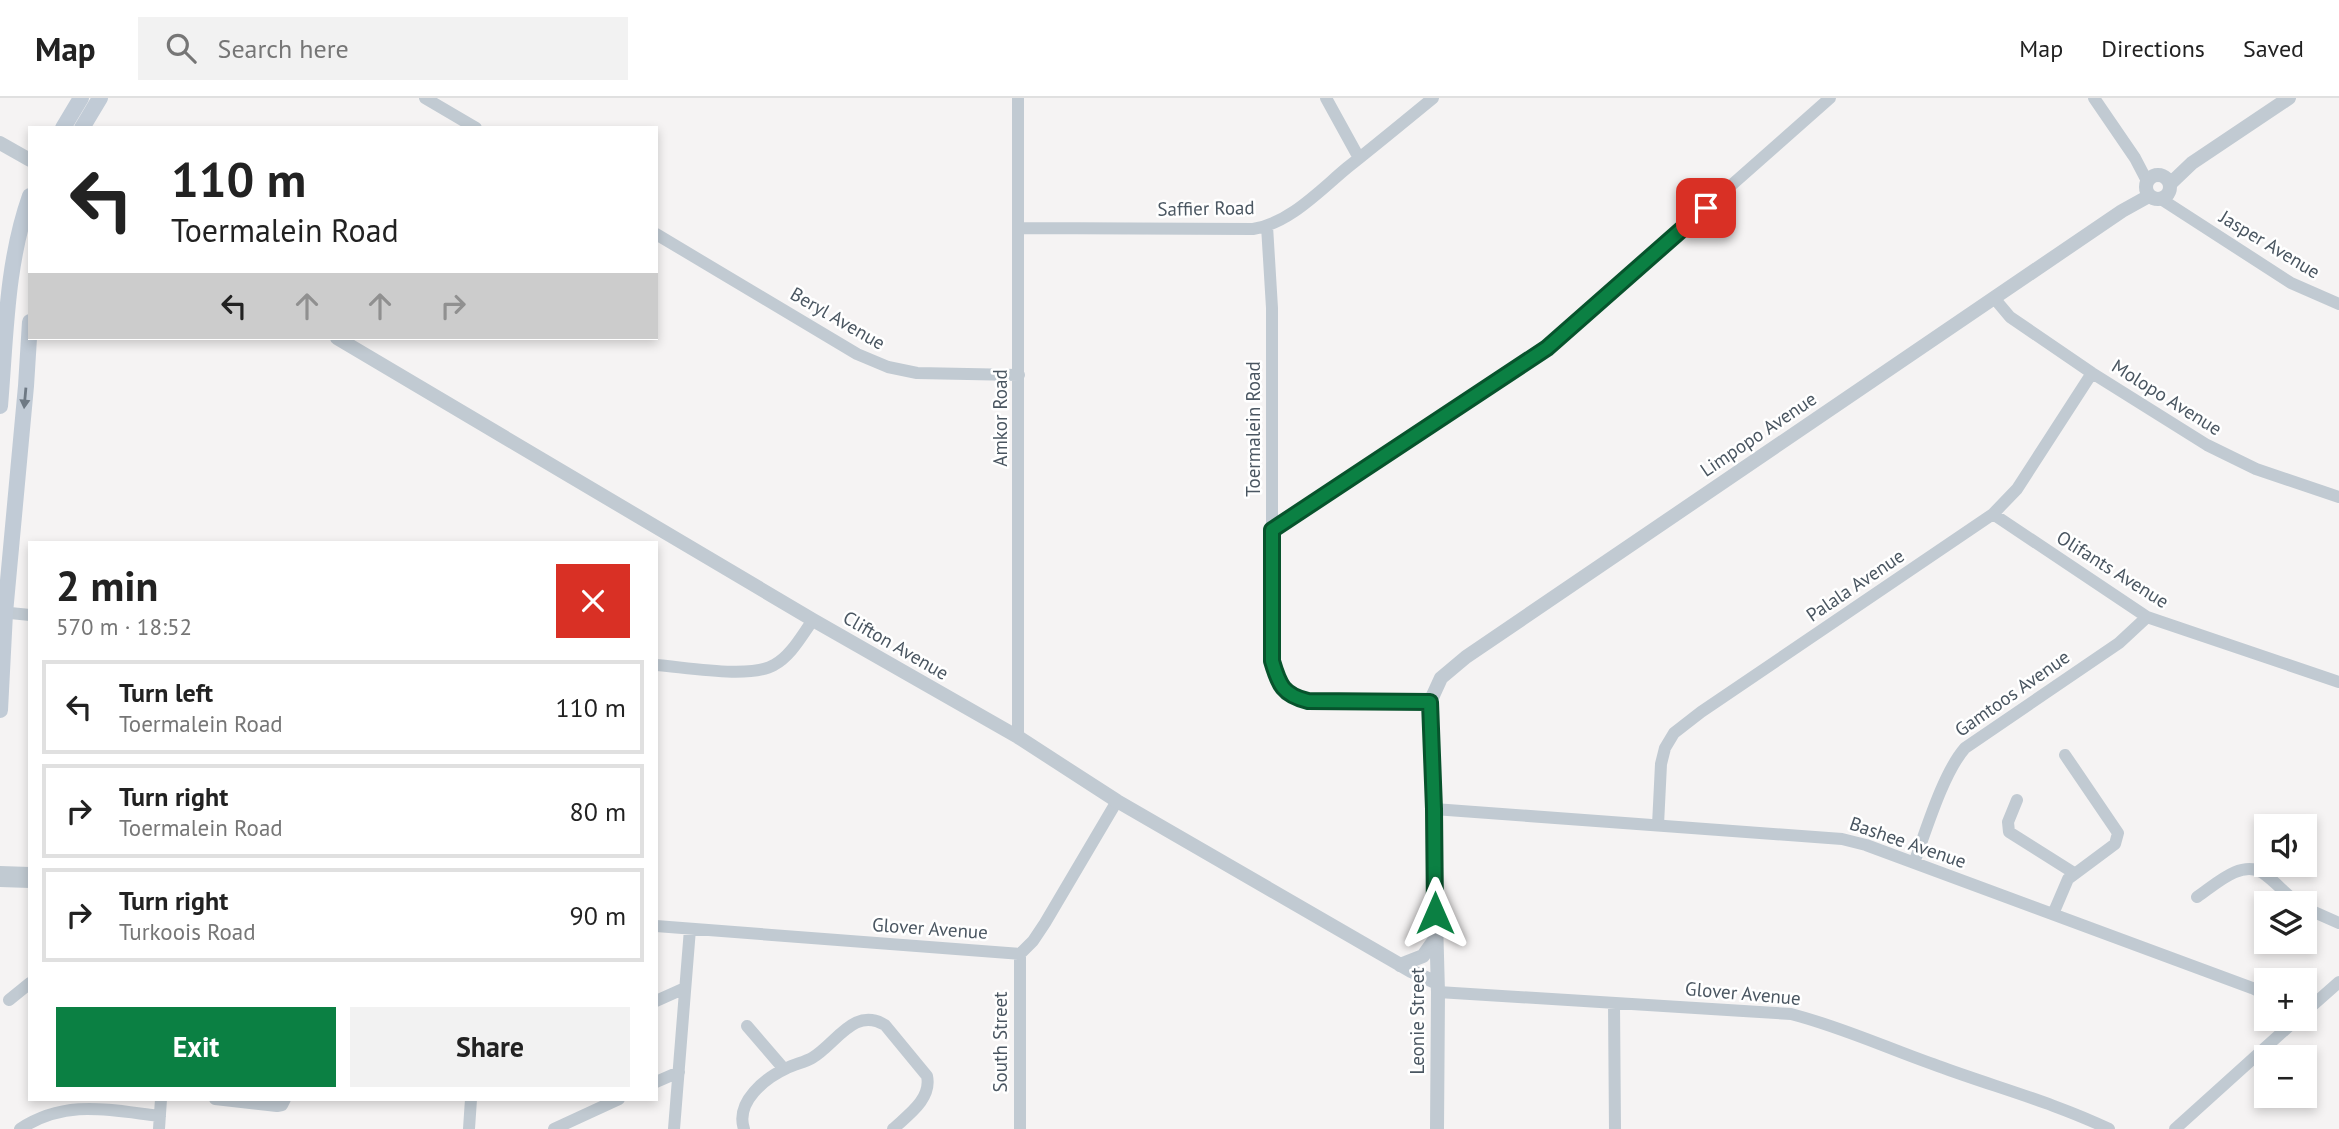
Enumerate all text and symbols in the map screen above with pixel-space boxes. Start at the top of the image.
search box [138,17,628,80]
text: Map [35,27,96,70]
icon: search [162,29,200,67]
text: Search here [218,32,349,65]
text: Map [2019,33,2063,64]
text: Directions [2101,33,2205,64]
text: Saved [2243,33,2304,64]
text: 110 m [171,147,306,211]
icon: left [56,154,147,245]
pin [1676,178,1736,238]
icon: arrive [1687,189,1725,227]
street label: Saffier Road [1157,195,1255,221]
street label: Jasper Avenue [2214,204,2325,283]
text: Toermalein Road [171,209,399,251]
street label: Beryl Avenue [786,281,890,355]
icon: left [215,287,253,325]
icon: ahead [288,287,326,325]
icon: ahead [361,287,399,325]
icon: right [434,287,472,325]
street label: Molopo Avenue [2108,354,2226,440]
street label: Toermalein Road [1241,361,1265,497]
street label: Amkor Road [988,369,1012,467]
street label: Limpopo Avenue [1695,386,1821,482]
one-way arrow [19,388,30,410]
street label: Olifants Avenue [2052,525,2174,613]
street label: Palala Avenue [1801,543,1909,627]
text: 2 min [56,558,158,613]
button: close [556,564,630,638]
street label: Clifton Avenue [839,605,953,685]
text: 570 m · 18:52 [56,612,192,641]
street label: Gamtoos Avenue [1950,644,2074,742]
text: Turn left [119,676,213,709]
icon: left [60,688,98,726]
text: 110 m [555,691,626,724]
text: Toermalein Road [119,709,283,738]
text: Turn right [119,780,228,813]
icon: right [60,792,98,830]
text: 80 m [570,795,626,828]
street label: Bashee Avenue [1847,811,1969,873]
text: Toermalein Road [119,813,283,842]
map controls [2254,814,2317,1108]
button: sound [2254,814,2317,877]
position arrow [1398,876,1472,950]
text: Turn right [119,884,228,917]
button: layers [2254,891,2317,954]
icon: right [60,896,98,934]
text: 90 m [570,899,626,932]
street label: Glover Avenue [871,912,989,944]
text: Turkoois Road [119,917,256,946]
street label: Leonie Street [1405,967,1429,1075]
button: + [2254,968,2317,1031]
street label: Glover Avenue [1684,976,1802,1010]
street label: South Street [988,991,1012,1092]
button: Exit [56,1007,336,1087]
button: Share [350,1007,630,1087]
button: − [2254,1045,2317,1108]

